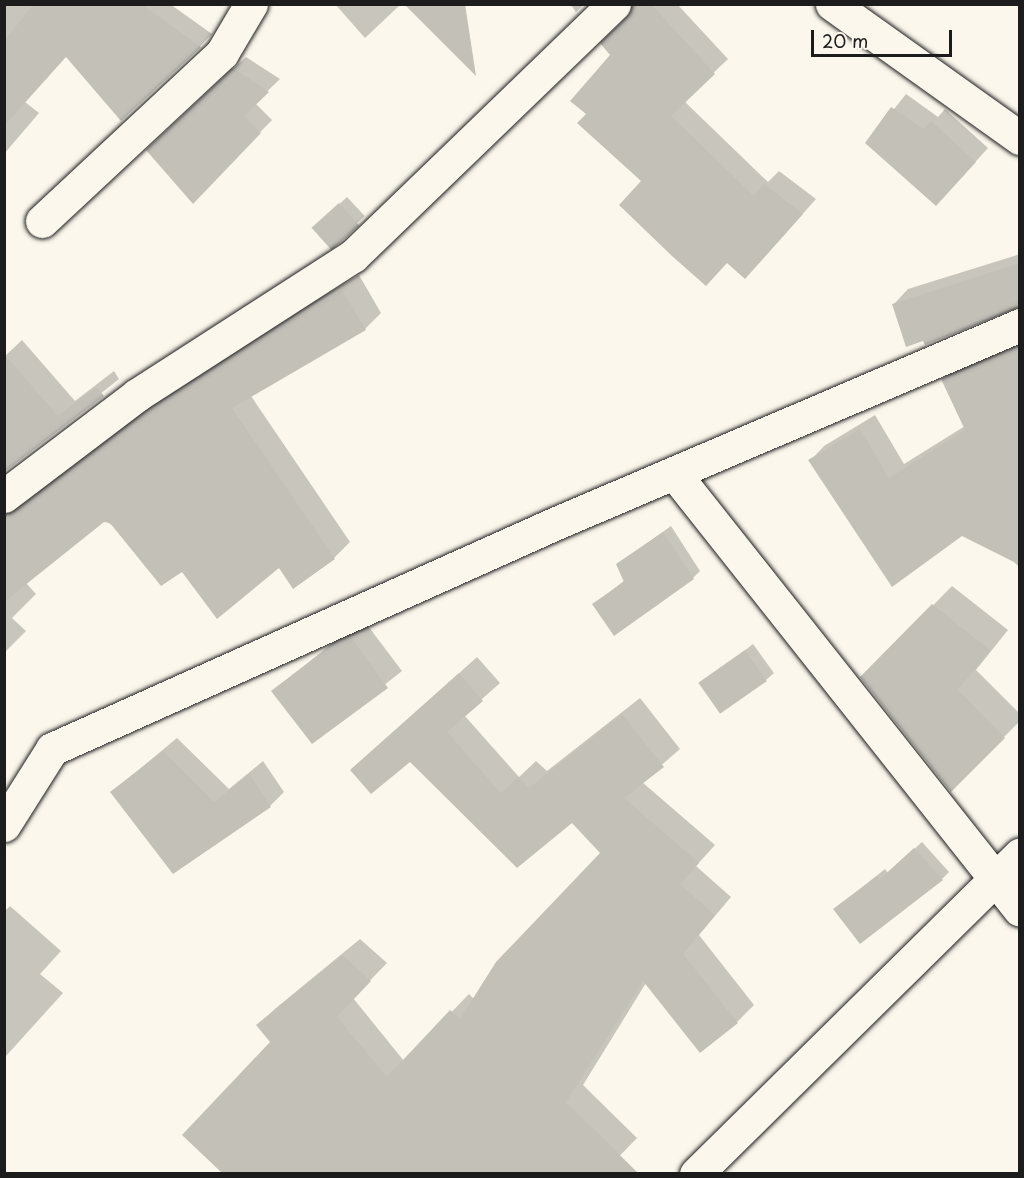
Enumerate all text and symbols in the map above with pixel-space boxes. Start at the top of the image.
scale bar [814,18,955,56]
text: 20 m [822,27,868,54]

